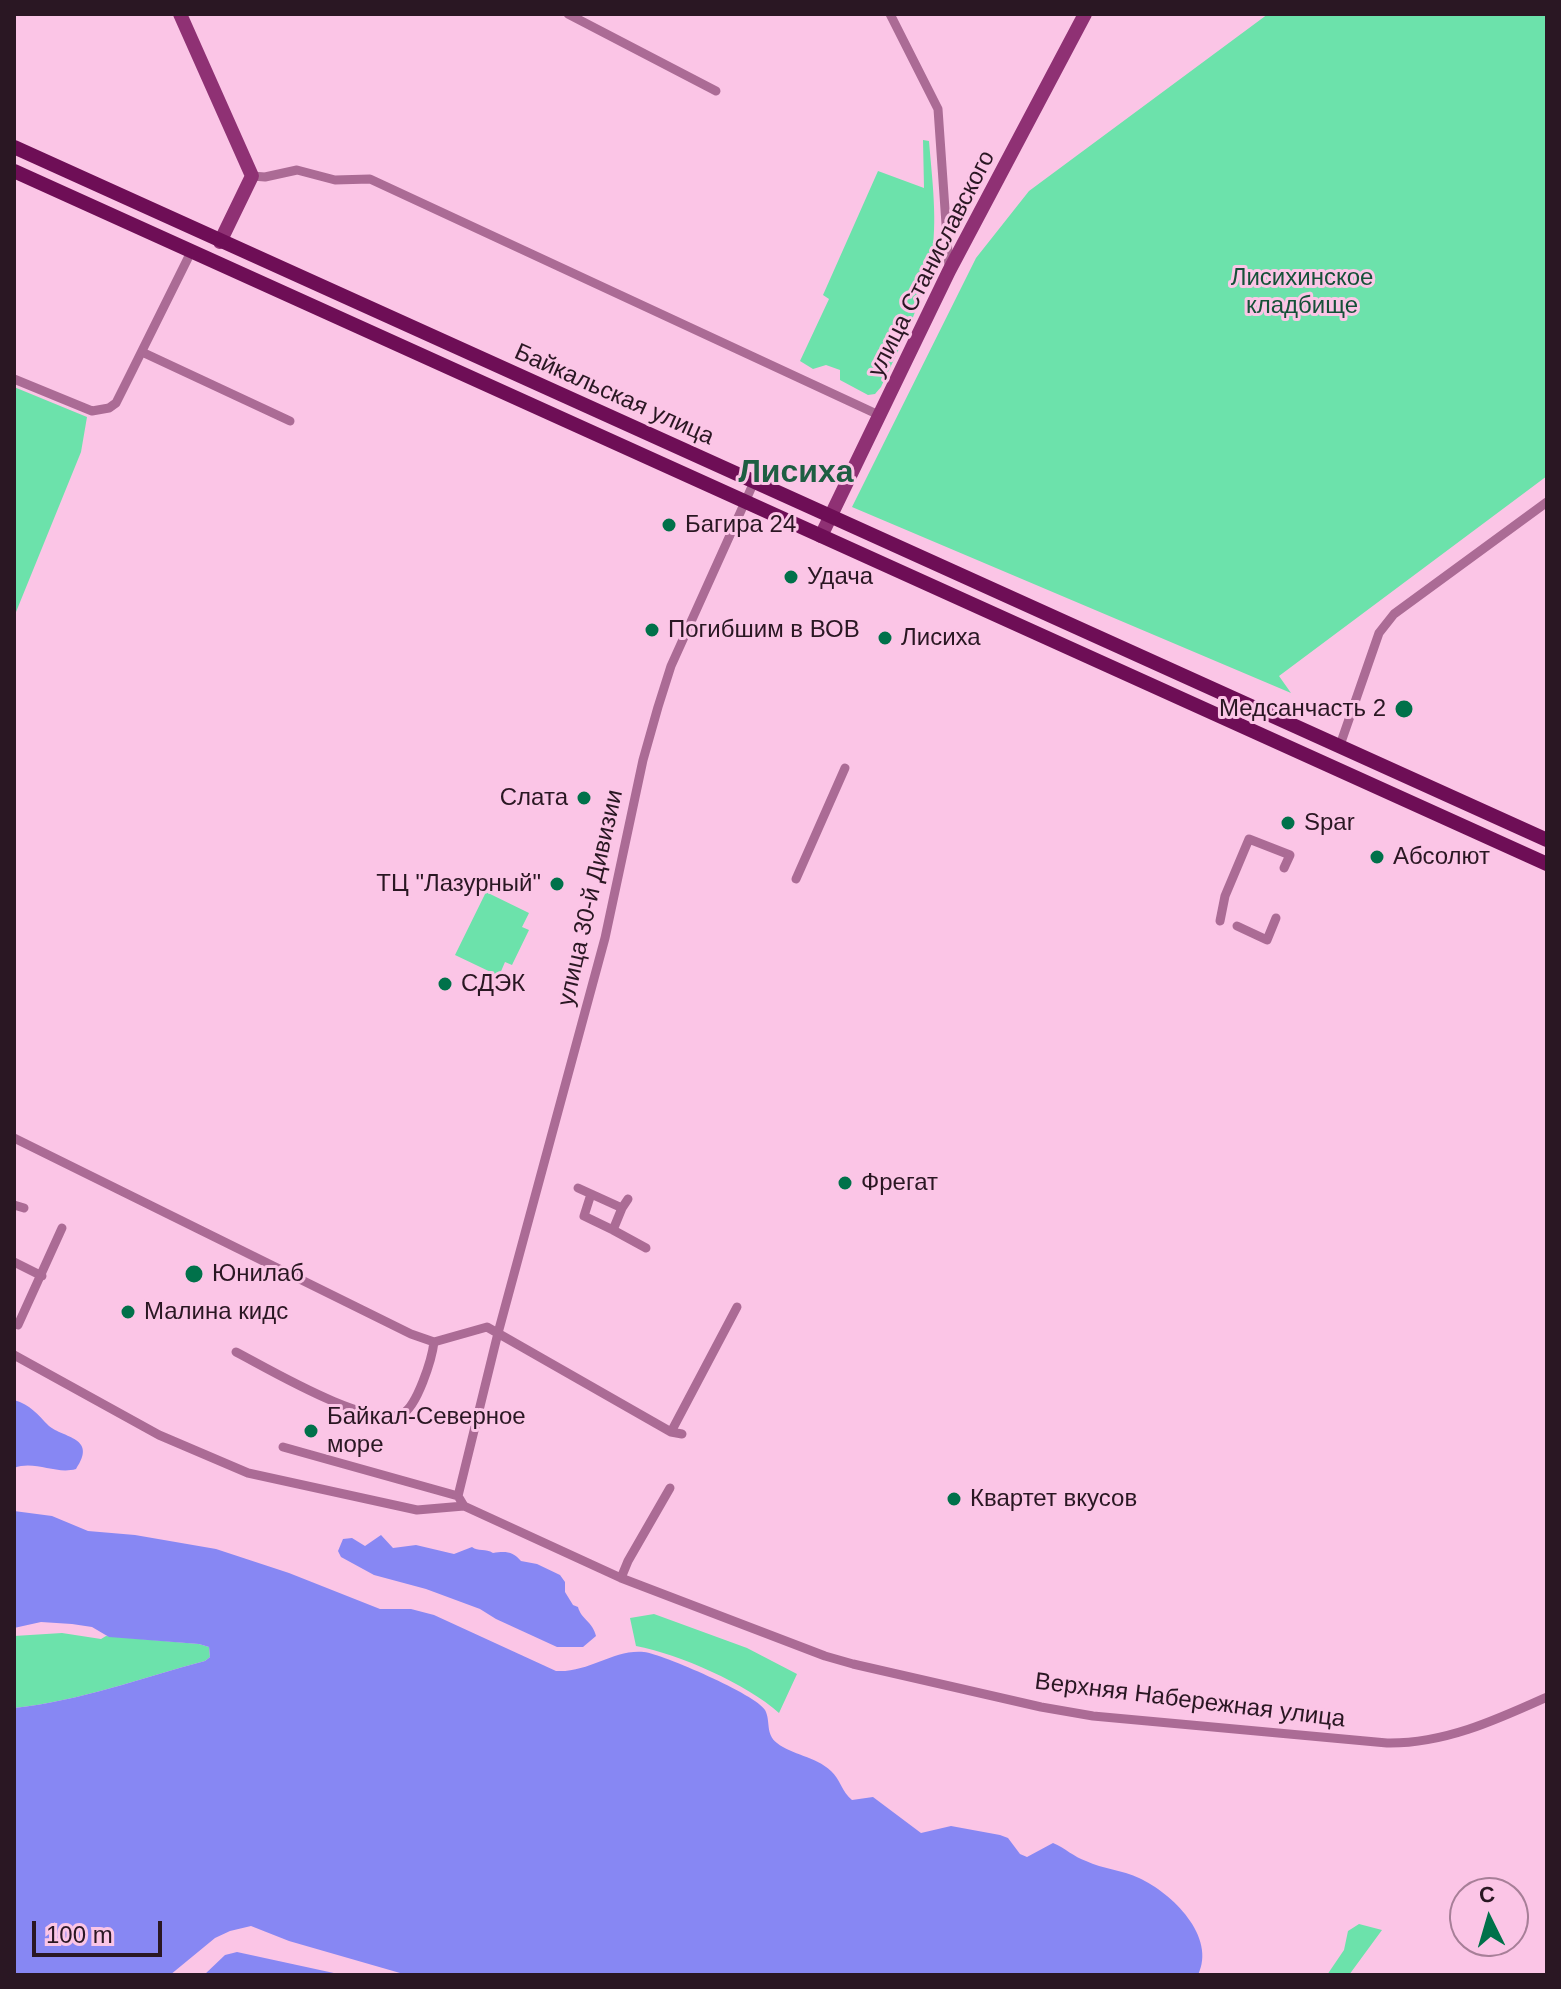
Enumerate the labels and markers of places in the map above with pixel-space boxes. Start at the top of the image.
place label: Багира 24 [685,511,796,539]
marker: Багира 24 [660,516,678,534]
place label: Удача [807,563,873,591]
marker: Удача [782,568,800,586]
place label: Погибшим в ВОВ [668,616,860,644]
marker: Погибшим в ВОВ [643,621,661,639]
place label: Лисиха [901,624,981,652]
marker: Лисиха [876,629,894,647]
place label: Медсанчасть 2 [1219,695,1386,723]
marker: Медсанчасть 2 [1393,698,1415,720]
place label: Слата [500,784,568,812]
marker: Слата [575,789,593,807]
place label: Spar [1304,809,1355,837]
marker: Spar [1279,814,1297,832]
place label: Абсолют [1393,843,1490,871]
marker: Абсолют [1368,848,1386,866]
place label: ТЦ "Лазурный" [376,870,541,898]
marker: ТЦ "Лазурный" [548,875,566,893]
place label: СДЭК [461,970,525,998]
marker: СДЭК [436,975,454,993]
place label: Фрегат [861,1169,938,1197]
marker: Фрегат [836,1174,854,1192]
place label: Юнилаб [212,1260,304,1288]
marker: Юнилаб [183,1263,205,1285]
place label: Малина кидс [144,1298,288,1326]
marker: Малина кидс [119,1303,137,1321]
place label: Байкал-Северное море [327,1403,526,1459]
marker: Байкал-Северное море [302,1422,320,1440]
place label: Квартет вкусов [970,1485,1137,1513]
marker: Квартет вкусов [945,1490,963,1508]

